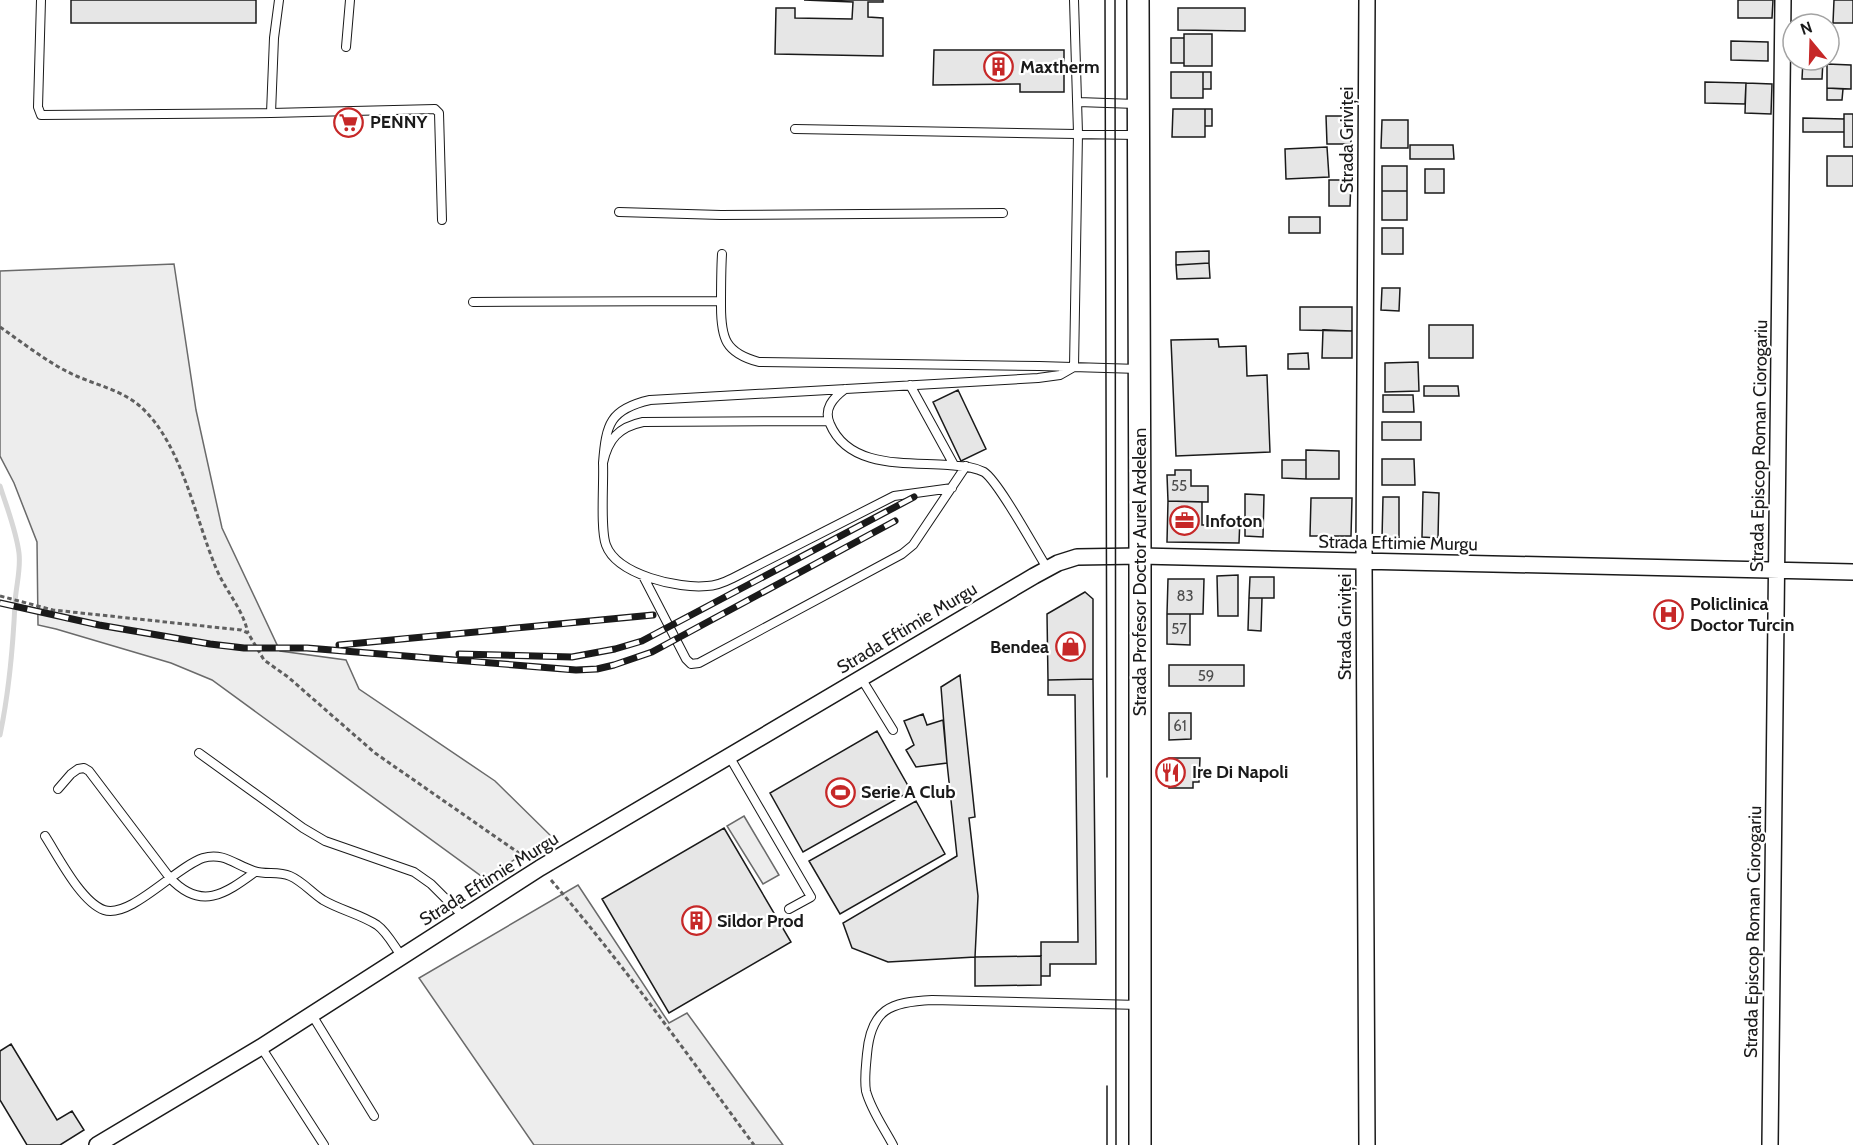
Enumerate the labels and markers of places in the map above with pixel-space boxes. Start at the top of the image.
building icon: Maxtherm [983,51,1015,83]
place label: Maxtherm [1020,56,1100,78]
supermarket icon: PENNY [333,106,365,138]
place label: PENNY [370,111,428,133]
office icon: Infoton [1168,505,1200,537]
place label: Infoton [1205,510,1262,532]
place label: Policlinica Doctor Turcin [1690,593,1794,636]
hospital icon: Policlinica Doctor Turcin [1653,598,1685,630]
shop icon: Bendea [1054,631,1086,663]
place label: Bendea [990,636,1049,658]
restaurant icon: Ire Di Napoli [1155,756,1187,788]
place label: Ire Di Napoli [1192,761,1288,783]
sports icon: Serie A Club [824,776,856,808]
place label: Serie A Club [861,781,955,803]
building icon: Sildor Prod [680,905,712,937]
place label: Sildor Prod [717,910,804,932]

